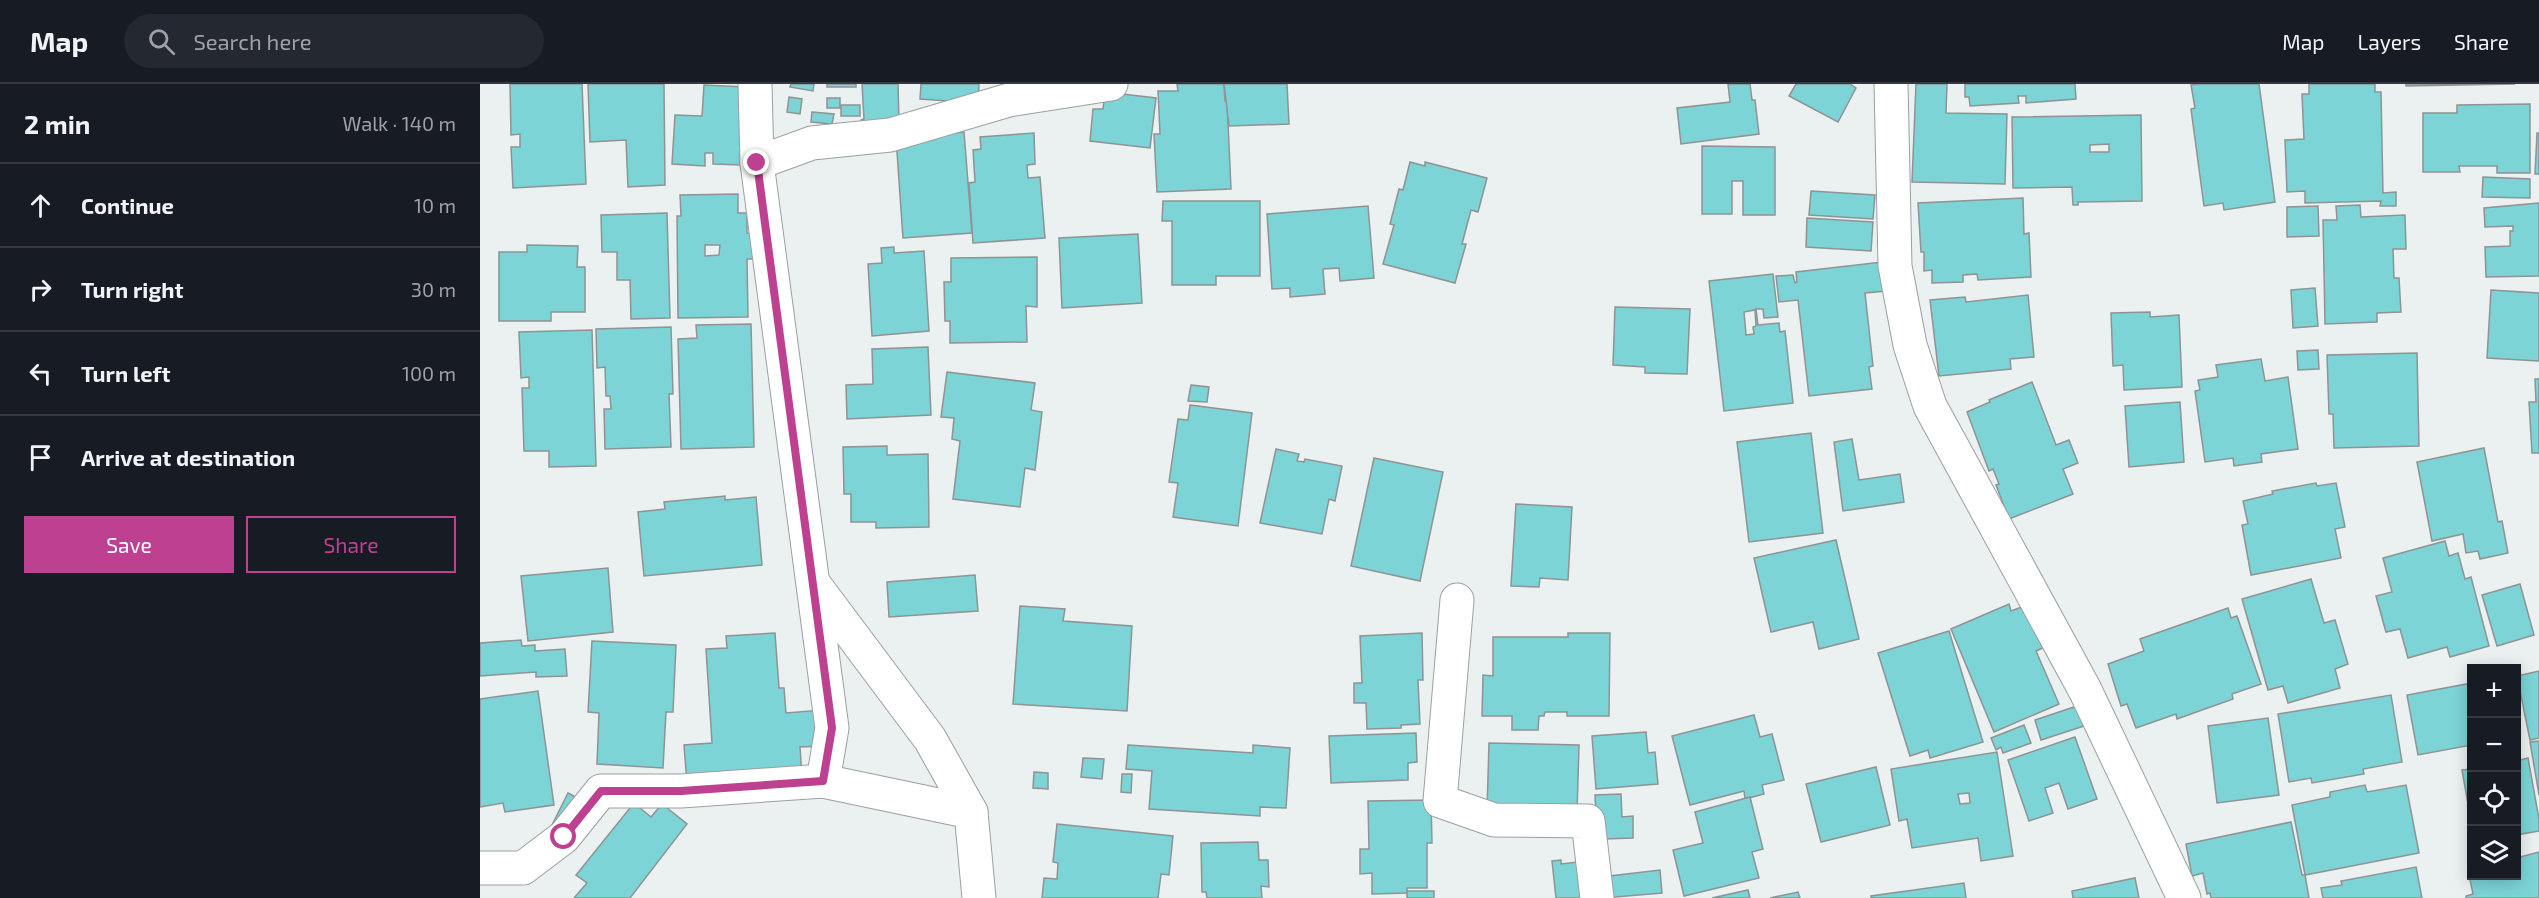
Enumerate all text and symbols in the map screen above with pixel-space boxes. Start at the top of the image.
search box [124,14,544,68]
text: Map [30,24,88,58]
icon: search [145,25,178,58]
text: Search here [193,28,312,54]
text: Map [2282,29,2324,54]
text: Layers [2357,29,2421,54]
text: Share [2454,29,2509,54]
text: 2 min [24,108,90,139]
text: Walk · 140 m [342,111,456,135]
route end [743,149,769,175]
icon: ahead [24,189,57,222]
text: Continue [81,192,174,218]
text: 10 m [414,193,456,217]
icon: right [24,273,57,306]
text: Turn right [81,276,183,302]
text: 30 m [411,277,456,301]
icon: left [24,357,57,390]
text: Turn left [81,360,170,386]
text: 100 m [402,361,456,385]
icon: arrive [24,441,57,474]
text: Arrive at destination [81,444,295,470]
button: Save [24,516,234,573]
button: Share [246,516,456,573]
map controls [2467,664,2521,880]
button: + [2467,664,2521,718]
button: − [2467,718,2521,772]
button: locate [2467,772,2521,826]
route start [550,823,576,849]
button: layers [2467,826,2521,880]

